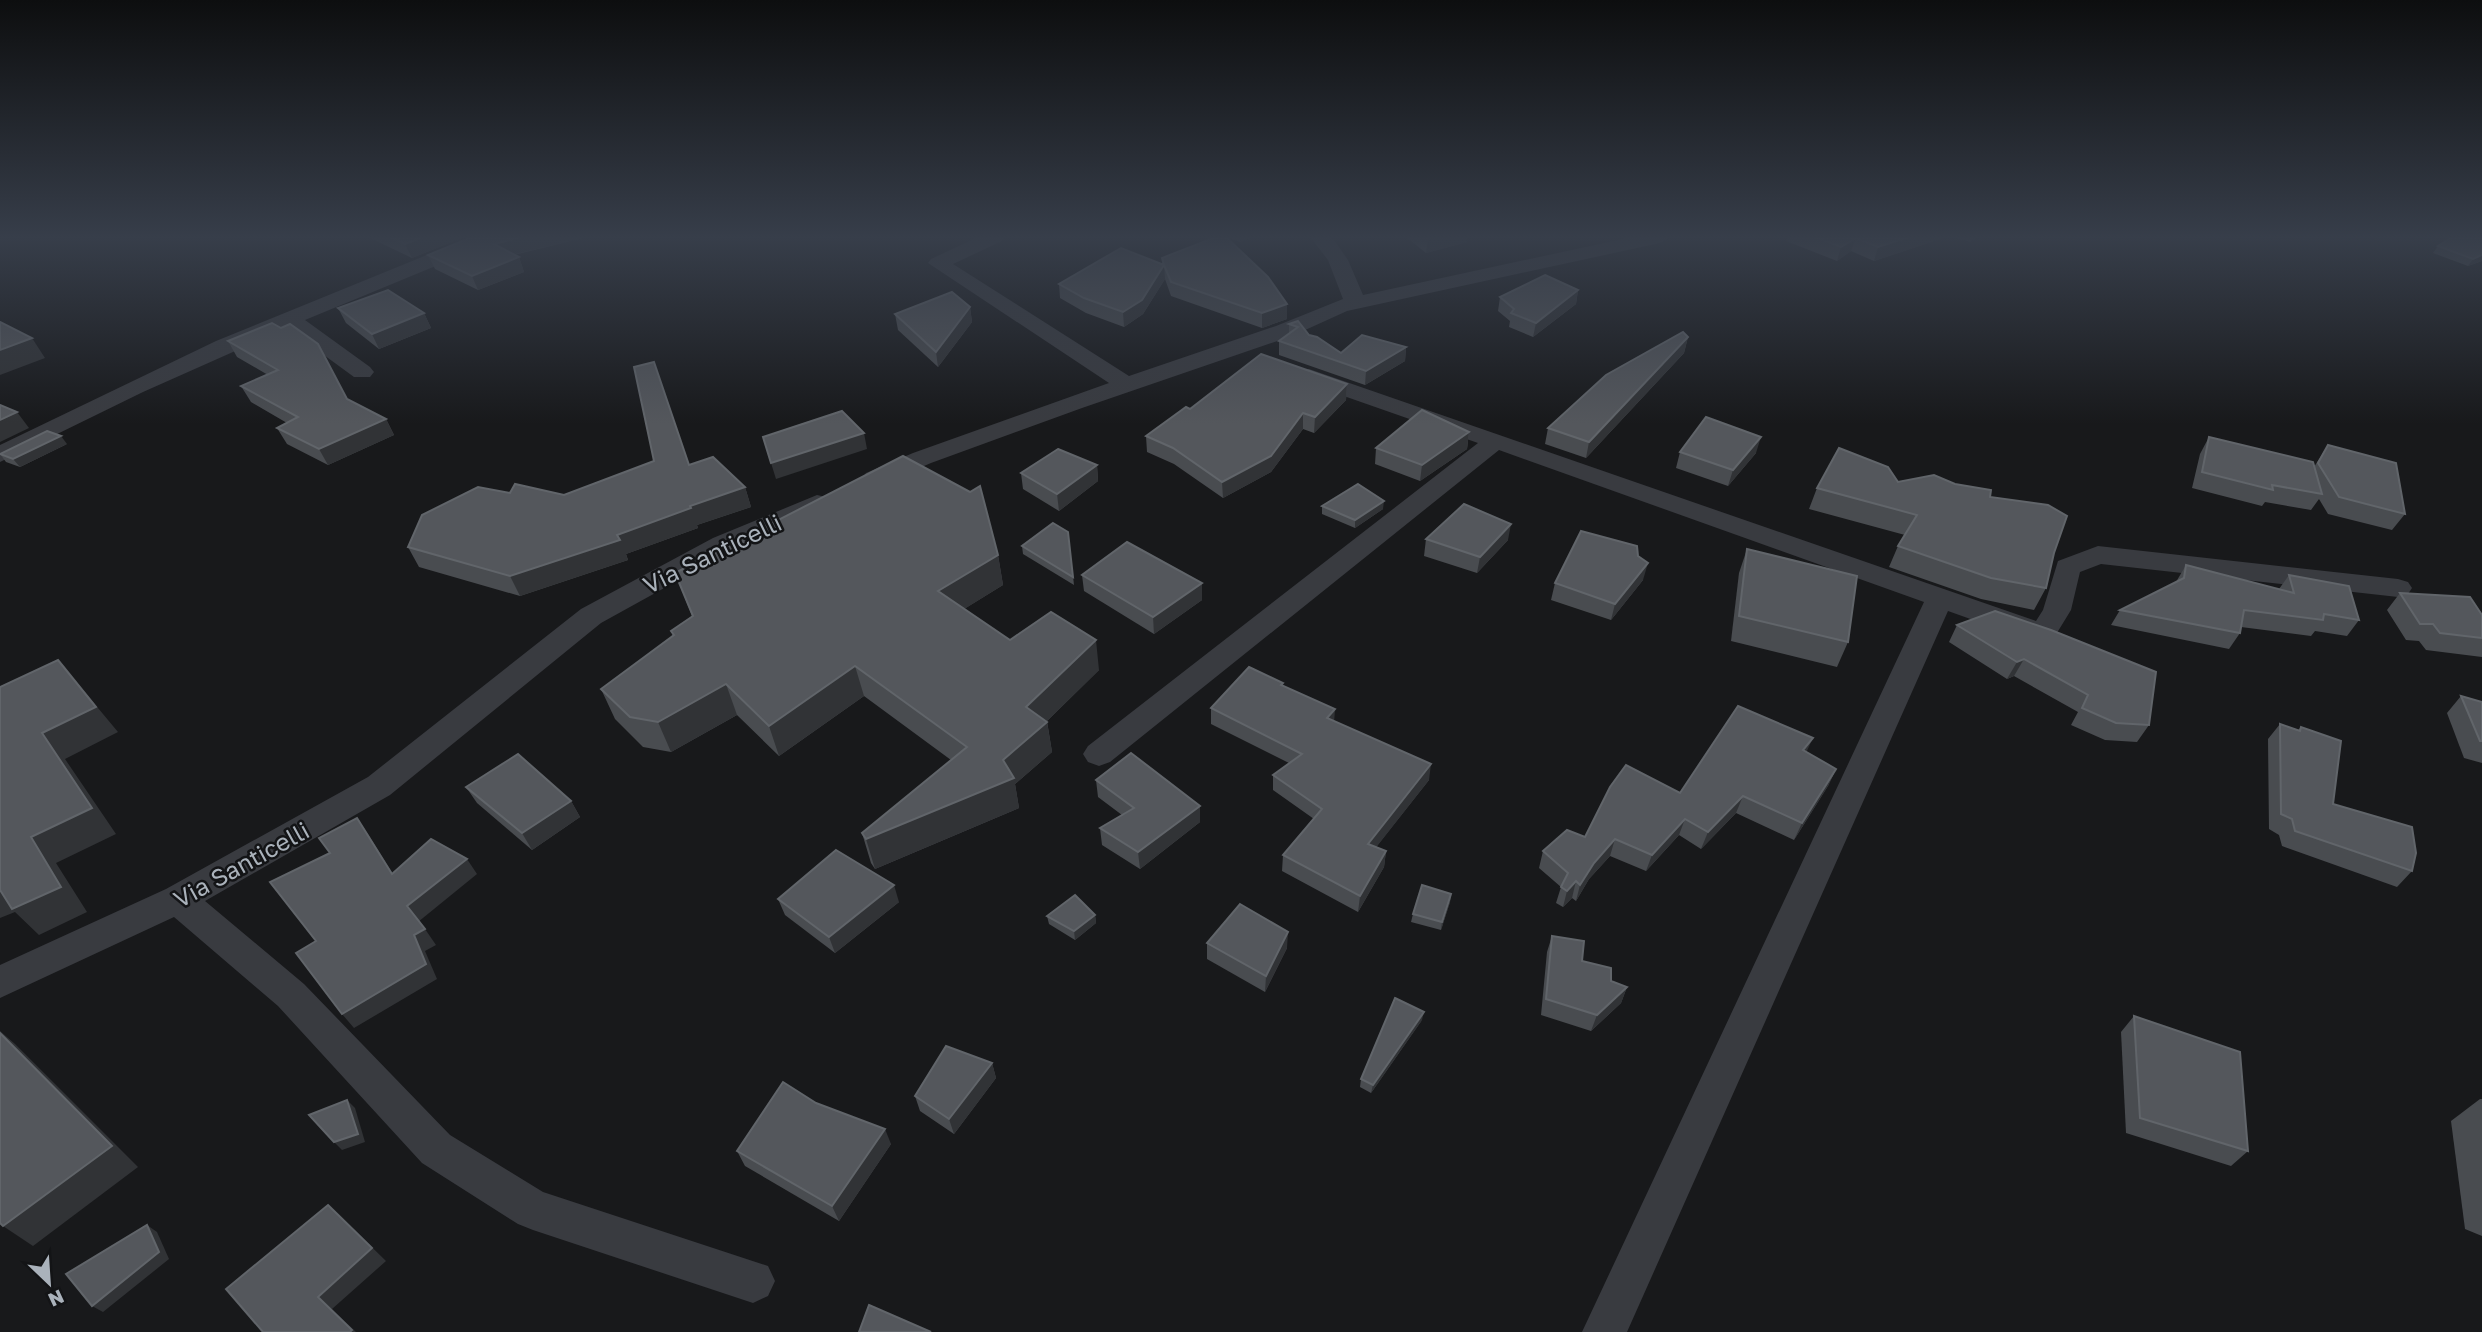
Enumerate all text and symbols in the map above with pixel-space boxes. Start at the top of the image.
street label: Via Santicelli [638,507,786,599]
street label: Via Santicelli [168,815,314,913]
north arrow [14,1248,84,1318]
text: N [45,1285,68,1312]

